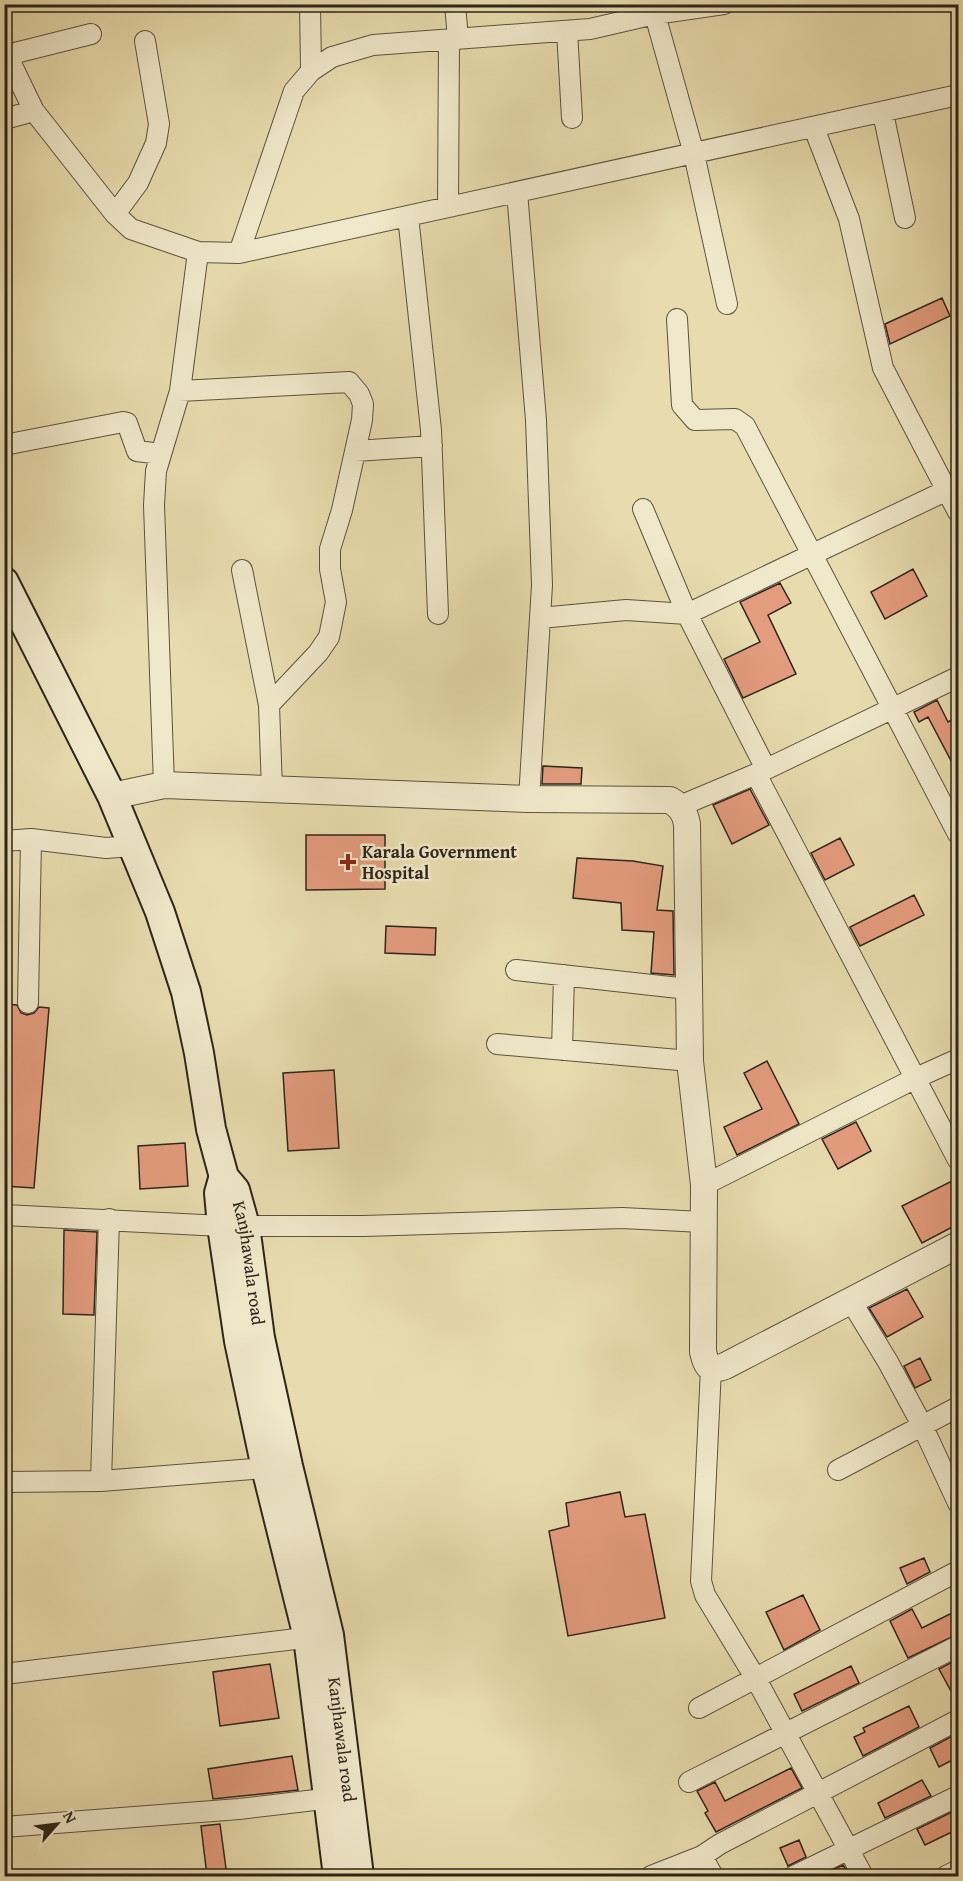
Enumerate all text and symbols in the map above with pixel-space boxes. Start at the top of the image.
place label: Karala Government Hospital [362,838,517,886]
marker: Karala Government Hospital [339,853,357,871]
street label: Kanjhawala road [226,1198,272,1327]
street label: Kanjhawala road [321,1675,364,1804]
north arrow [27,1794,87,1854]
text: N [57,1807,83,1828]

